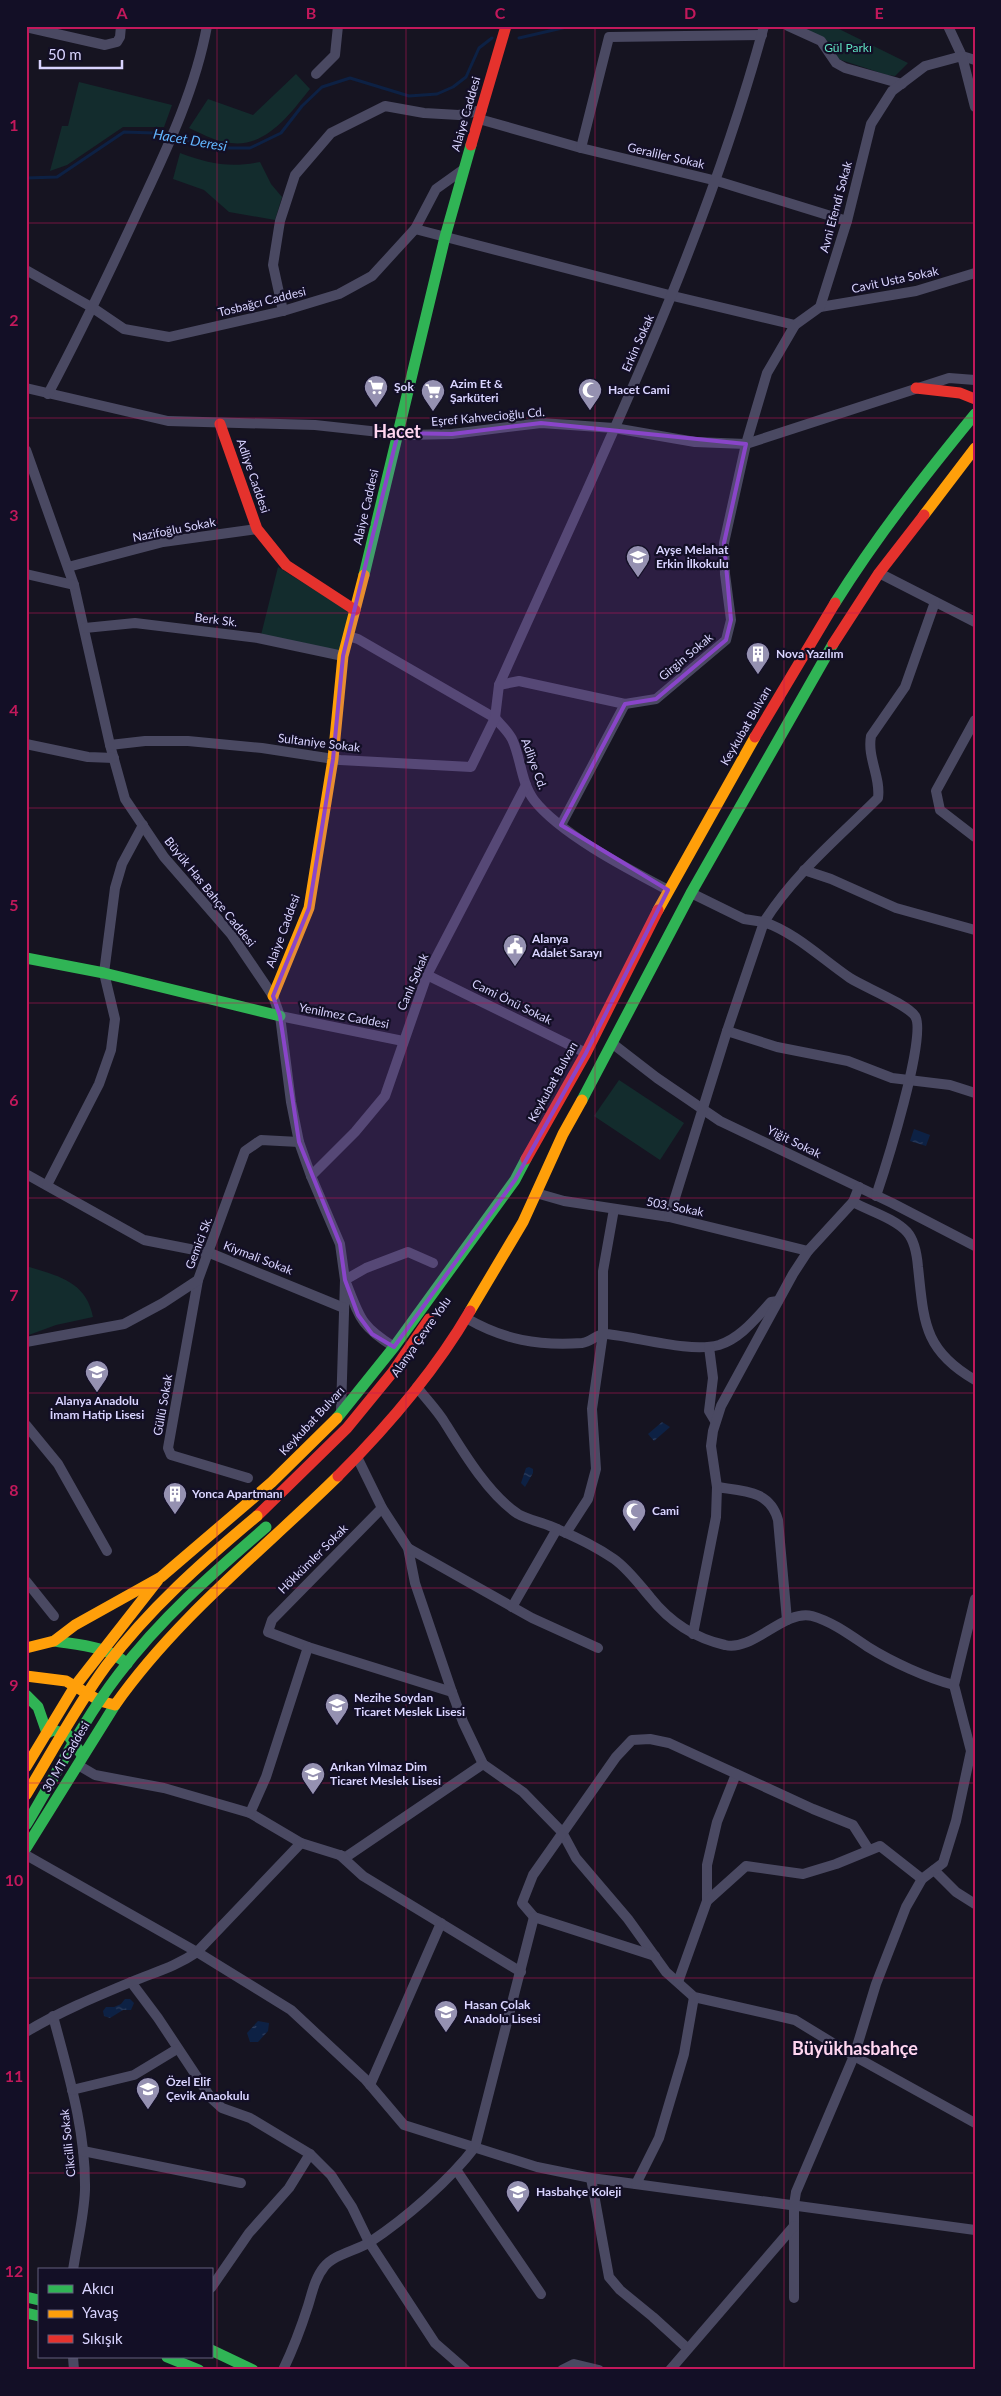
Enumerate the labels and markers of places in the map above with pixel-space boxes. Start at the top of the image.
supermarket icon: Şok [363,374,389,408]
place label: Azim Et & Şarküteri [449,376,503,405]
mosque icon: Hacet Cami [577,377,603,411]
supermarket icon: Azim Et & Şarküteri [420,378,446,412]
place label: Şok [394,379,414,394]
place label: Hacet Cami [608,382,670,397]
place label: Ayşe Melahat Erkin İlkokulu [655,542,729,571]
school or university icon: Ayşe Melahat Erkin İlkokulu [625,544,651,578]
building icon: Nova Yazılım [745,641,771,675]
place label: Nova Yazılım [776,646,844,661]
place label: Alanya Adalet Sarayı [531,931,602,960]
public building icon: Alanya Adalet Sarayı [502,933,528,967]
school or university icon: Alanya Anadolu İmam Hatip Lisesi [84,1359,110,1393]
place label: Alanya Anadolu İmam Hatip Lisesi [50,1393,144,1422]
building icon: Yonca Apartmanı [162,1481,188,1515]
place label: Yonca Apartmanı [191,1486,283,1501]
mosque icon: Cami [621,1498,647,1532]
place label: Cami [652,1503,679,1518]
place label: Nezihe Soydan Ticaret Meslek Lisesi [354,1690,465,1719]
school or university icon: Nezihe Soydan Ticaret Meslek Lisesi [324,1692,350,1726]
place label: Arıkan Yılmaz Dim Ticaret Meslek Lisesi [329,1759,441,1788]
school or university icon: Arıkan Yılmaz Dim Ticaret Meslek Lisesi [300,1761,326,1795]
place label: Hasan Çolak Anadolu Lisesi [463,1997,541,2026]
school or university icon: Hasan Çolak Anadolu Lisesi [433,1999,459,2033]
place label: Özel Elif Çevik Anaokulu [166,2074,250,2103]
school or university icon: Özel Elif Çevik Anaokulu [135,2076,161,2110]
school or university icon: Hasbahçe Koleji [505,2179,531,2213]
place label: Hasbahçe Koleji [536,2184,621,2199]

